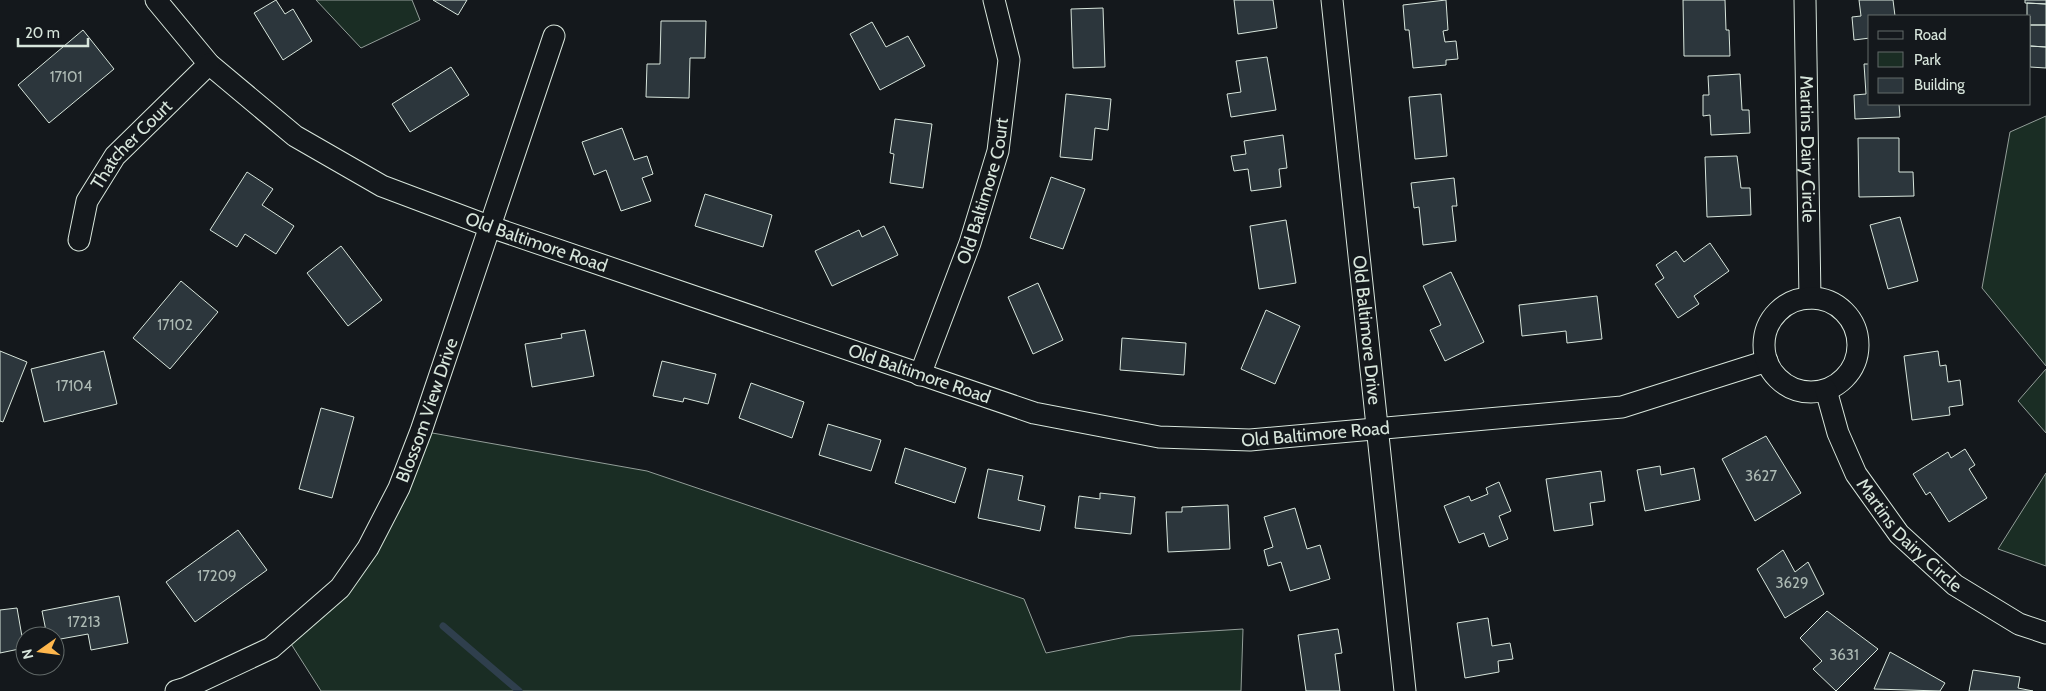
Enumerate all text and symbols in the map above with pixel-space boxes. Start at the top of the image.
scale bar [18,15,88,47]
legend [1868,15,2031,105]
text: 20 m [25,24,60,42]
text: Road [1914,26,1947,44]
text: Park [1914,51,1941,69]
house number: 17101 [50,68,82,86]
street label: Martins Dairy Circle [1795,75,1820,223]
text: Building [1914,76,1965,94]
street label: Thatcher Court [86,95,177,193]
street label: Old Baltimore Court [952,116,1013,268]
street label: Old Baltimore Road [462,207,610,277]
street label: Old Baltimore Drive [1348,254,1386,406]
house number: 17102 [157,316,193,334]
street label: Blossom View Drive [391,335,463,485]
street label: Old Baltimore Road [845,339,994,408]
house number: 17104 [56,377,93,395]
street label: Old Baltimore Road [1241,417,1391,451]
house number: 3627 [1745,467,1777,485]
street label: Martins Dairy Circle [1852,474,1966,597]
house number: 17209 [197,567,237,585]
house number: 3629 [1775,574,1809,592]
house number: 17213 [67,613,101,631]
north arrow [15,626,65,676]
house number: 3631 [1829,646,1859,664]
text: N [17,647,37,661]

